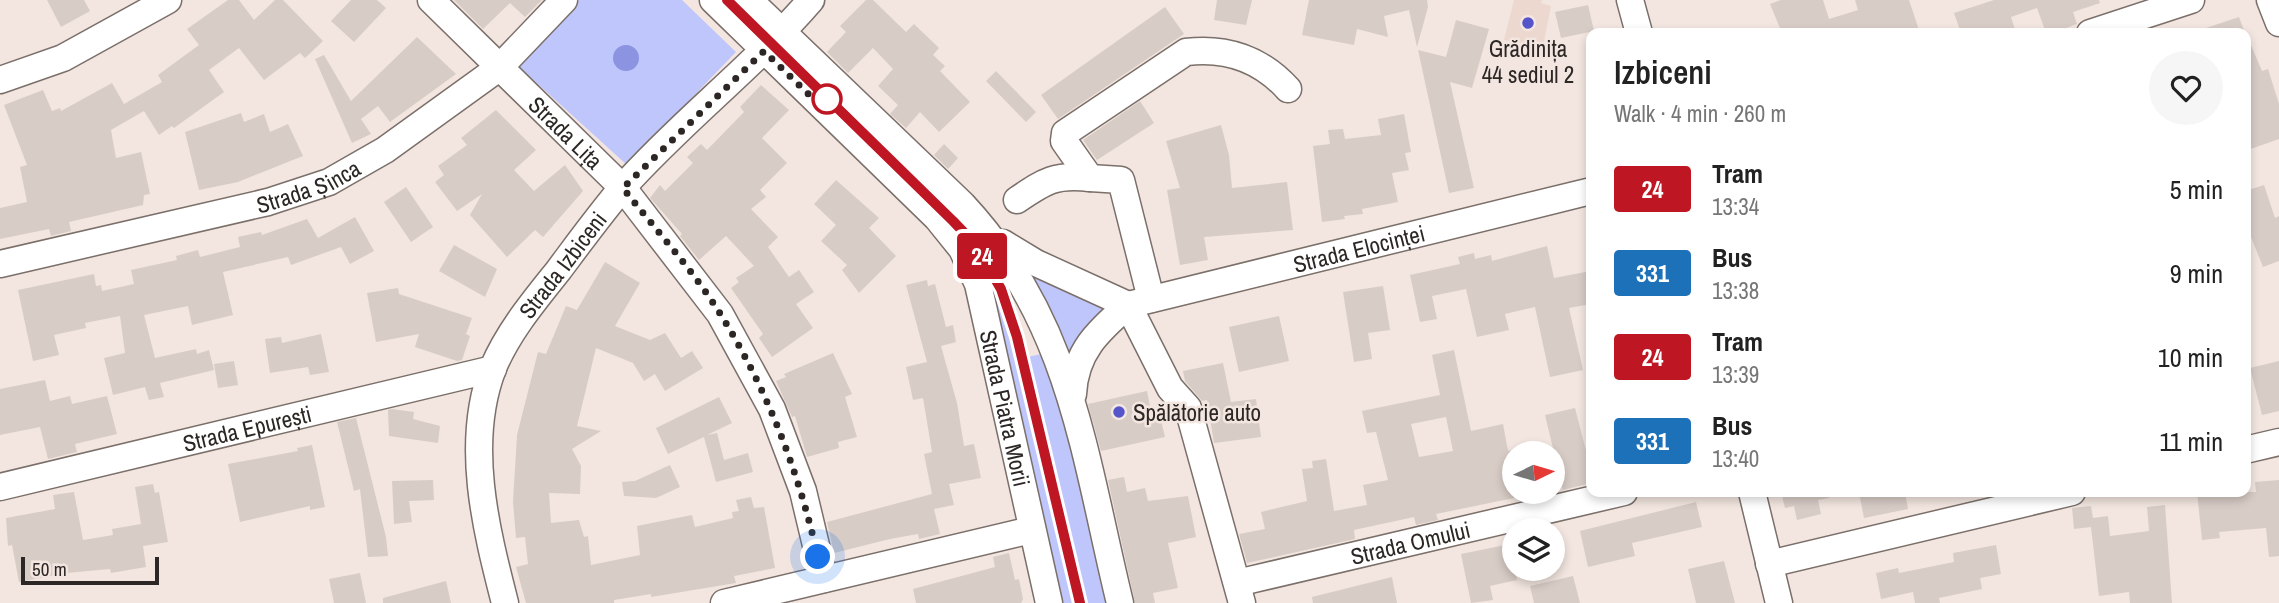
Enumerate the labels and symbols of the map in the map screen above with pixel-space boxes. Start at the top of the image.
marker: Grădinița 44 sediul 2 [1520,15,1536,31]
place label: Grădinița 44 sediul 2 [1482,33,1574,90]
unlabelled marker [812,84,842,114]
street label: Strada Lița [522,89,610,176]
street label: Strada Șinca [253,152,366,220]
street label: Strada Izbiceni [511,205,613,324]
street label: Strada Elocinței [1290,217,1428,279]
line badge: 24 [950,233,1014,279]
street label: Strada Piatra Morii [973,327,1038,489]
place label: Spălătorie auto [1133,397,1261,428]
street label: Strada Epurești [180,398,314,458]
marker: Spălătorie auto [1111,404,1127,420]
north arrow [1502,441,1564,504]
street label: Strada Omului [1347,513,1473,571]
your location [800,539,835,574]
scale bar [21,554,159,586]

